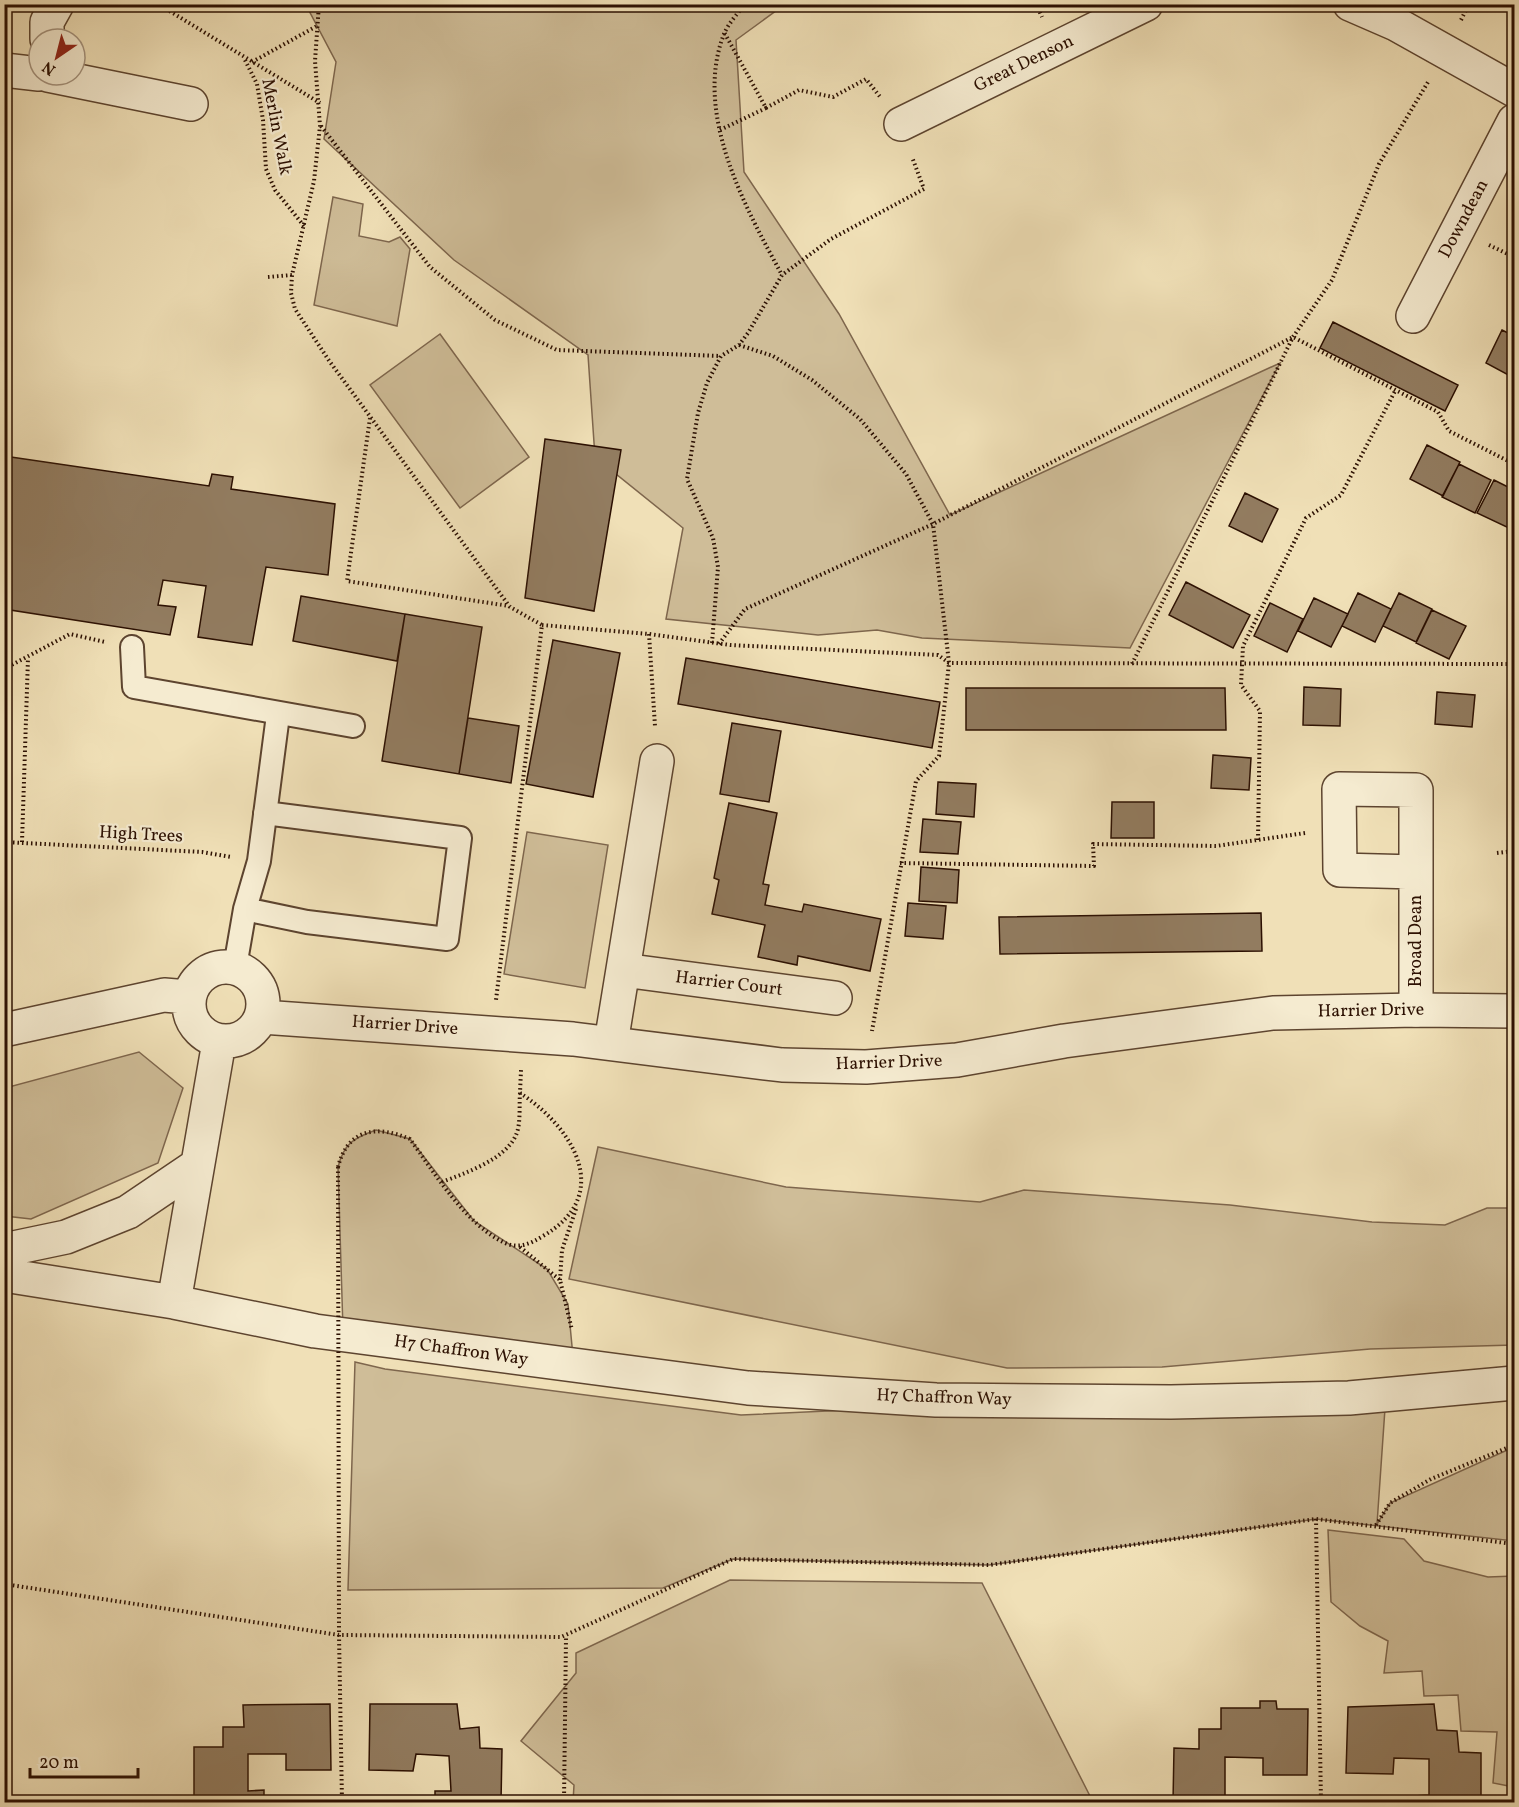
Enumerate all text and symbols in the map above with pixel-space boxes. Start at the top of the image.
north arrow [27,27,87,87]
street label: Great Denson [970,29,1078,99]
text: N [38,55,61,80]
street label: Merlin Walk [254,76,298,178]
street label: Downdean [1433,175,1495,263]
street label: High Trees [98,820,184,850]
street label: Broad Dean [1404,895,1429,987]
street label: Harrier Court [674,965,784,1003]
street label: Harrier Drive [1317,998,1425,1024]
street label: Harrier Drive [351,1010,459,1042]
street label: Harrier Drive [835,1049,943,1077]
street label: H7 Chaffron Way [392,1329,530,1373]
street label: H7 Chaffron Way [876,1383,1012,1413]
scale bar [30,1741,138,1779]
text: 20 m [39,1751,79,1776]

